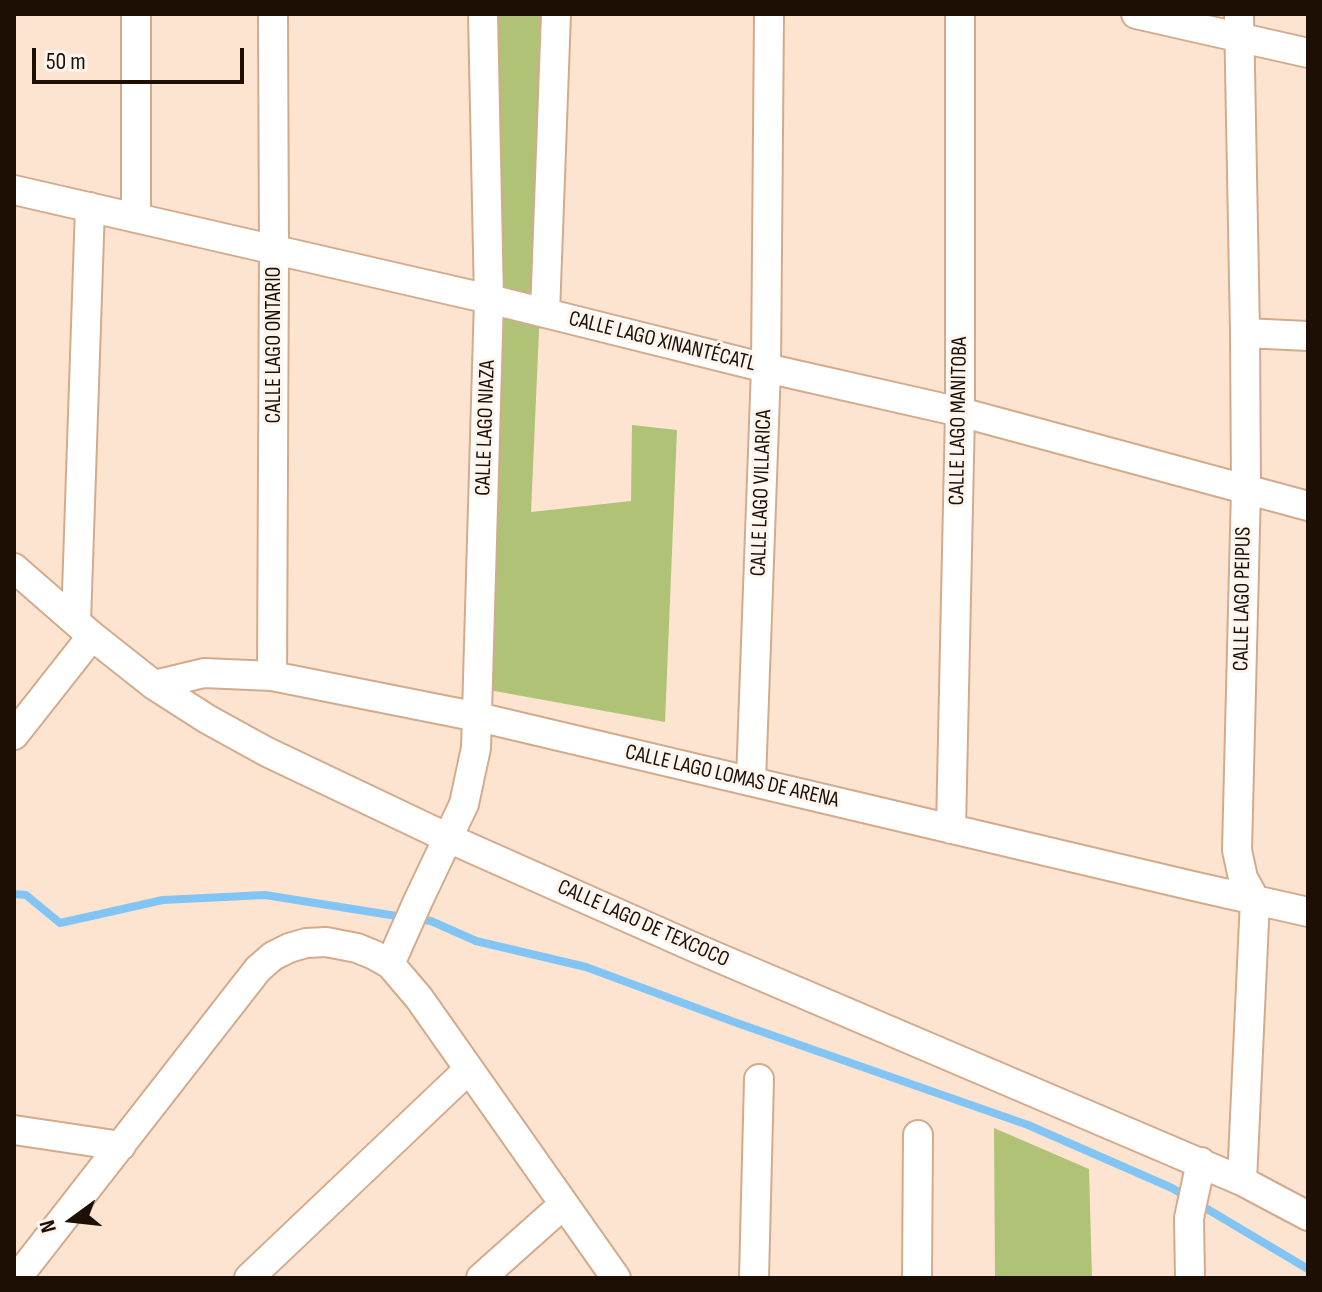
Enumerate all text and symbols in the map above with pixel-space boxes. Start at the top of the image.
scale bar [36,32,248,82]
text: 50 m [46,47,86,76]
street label: CALLE LAGO ONTARIO [261,267,287,423]
street label: CALLE LAGO XINANTÉCATL [566,306,758,378]
street label: CALLE LAGO MANITOBA [944,336,974,506]
street label: CALLE LAGO NIAZA [470,360,502,496]
street label: CALLE LAGO VILLARICA [746,409,778,577]
street label: CALLE LAGO PEIPUS [1229,527,1257,671]
street label: CALLE LAGO LOMAS DE ARENA [623,740,841,814]
street label: CALLE LAGO DE TEXCOCO [553,874,733,974]
north arrow [32,1180,112,1260]
text: N [34,1217,63,1236]

